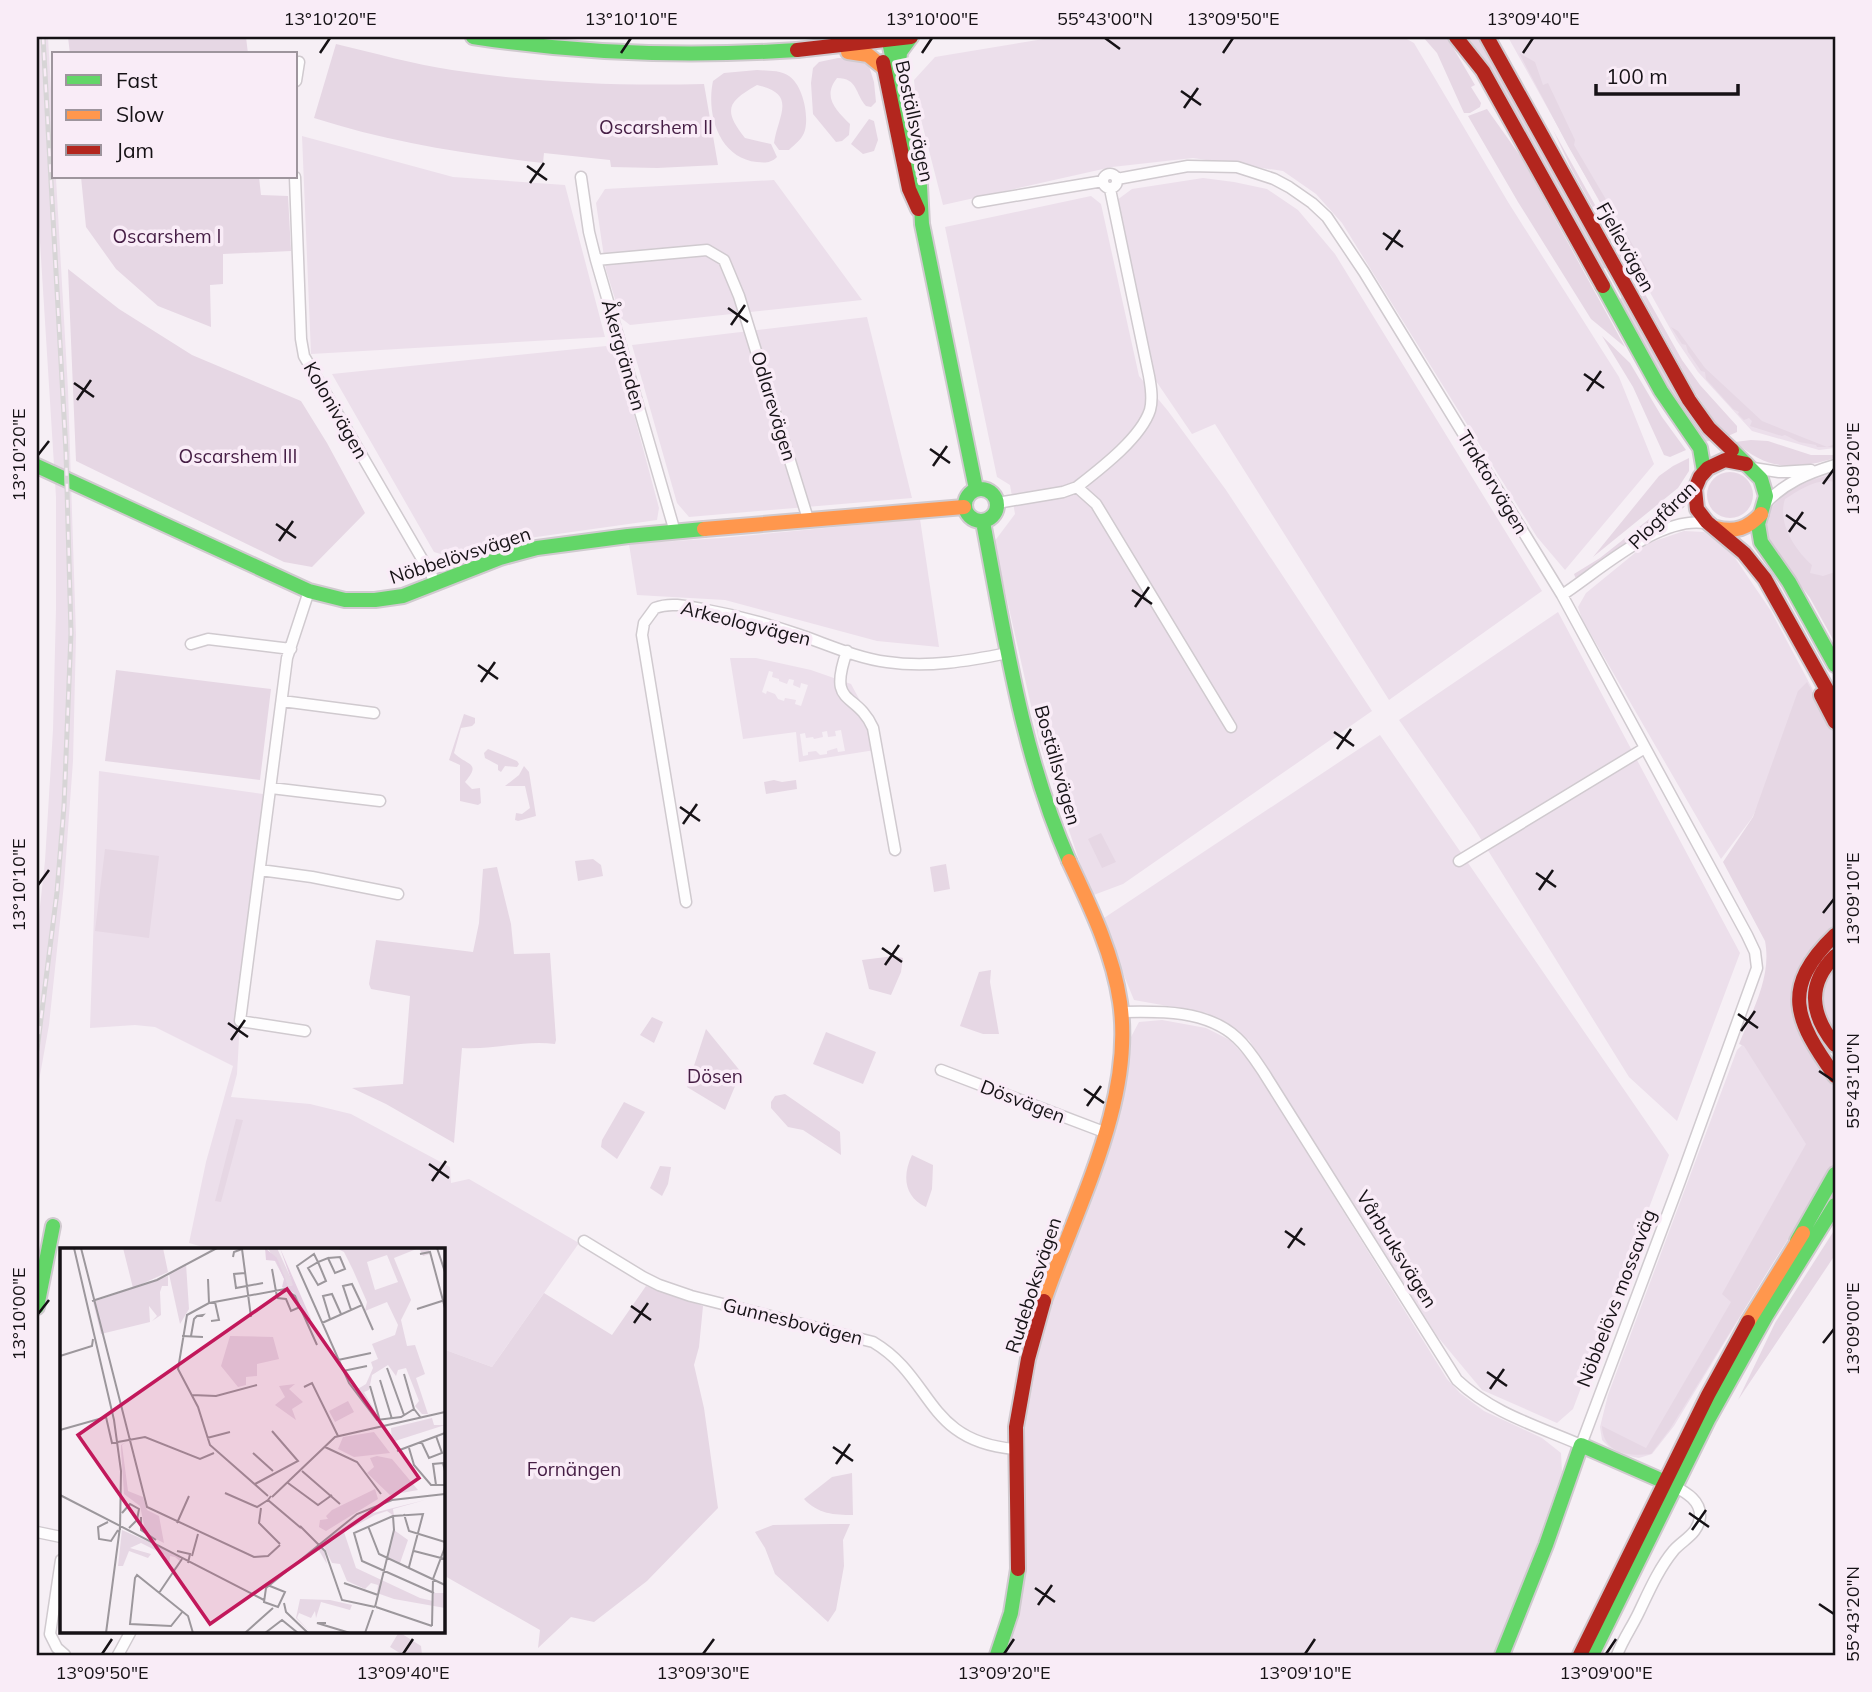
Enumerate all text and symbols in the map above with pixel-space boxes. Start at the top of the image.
text: 13°10'20"E [283,7,377,30]
text: 13°10'10"E [584,7,678,30]
text: 13°10'00"E [885,7,979,30]
text: 55°43'00"N [1057,7,1153,30]
text: 13°09'50"E [1186,7,1280,30]
text: 13°09'40"E [1486,7,1580,30]
legend [52,52,298,178]
scale bar [1596,52,1737,96]
street label: Boställsvägen [890,58,940,184]
text: 100 m [1606,63,1668,89]
text: Fast [116,67,158,93]
text: Slow [116,101,164,127]
park label: Oscarshem II [599,115,713,139]
text: Jam [116,137,154,163]
street label: Fjelievägen [1591,198,1661,296]
park label: Oscarshem I [112,224,222,248]
street label: Åkergränden [597,297,651,413]
street label: Odlarevägen [746,348,802,464]
street label: Kolonivägen [299,357,373,463]
text: 13°10'20"E [7,408,30,502]
text: 13°09'20"E [1841,422,1864,516]
street label: Traktorvägen [1453,426,1533,538]
park label: Oscarshem III [179,444,297,468]
street label: Plogfåran [1623,476,1701,554]
street label: Nöbbelövsvägen [386,521,534,589]
street label: Arkeologvägen [679,595,813,651]
street label: Boställsvägen [1029,702,1087,828]
text: 13°10'10"E [7,838,30,932]
text: 13°09'10"E [1841,852,1864,946]
text: 55°43'10"N [1841,1033,1864,1129]
park label: Dösen [687,1064,743,1088]
street label: Dösvägen [977,1074,1069,1128]
street label: Vårbruksvägen [1351,1186,1443,1312]
street label: Nöbbelövs mossaväg [1571,1206,1661,1390]
street label: Rudeboksvägen [1000,1214,1066,1356]
inset map [60,1248,444,1632]
text: 13°10'00"E [7,1267,30,1361]
text: 13°09'00"E [1841,1282,1864,1376]
street label: Gunnesbovägen [721,1292,865,1350]
park label: Fornängen [527,1457,621,1481]
text: 55°43'20"N [1841,1566,1864,1662]
text: 13°09'50"E [55,1661,149,1684]
text: 13°09'40"E [356,1661,450,1684]
text: 13°09'30"E [656,1661,750,1684]
text: 13°09'20"E [957,1661,1051,1684]
text: 13°09'10"E [1258,1661,1352,1684]
text: 13°09'00"E [1559,1661,1653,1684]

